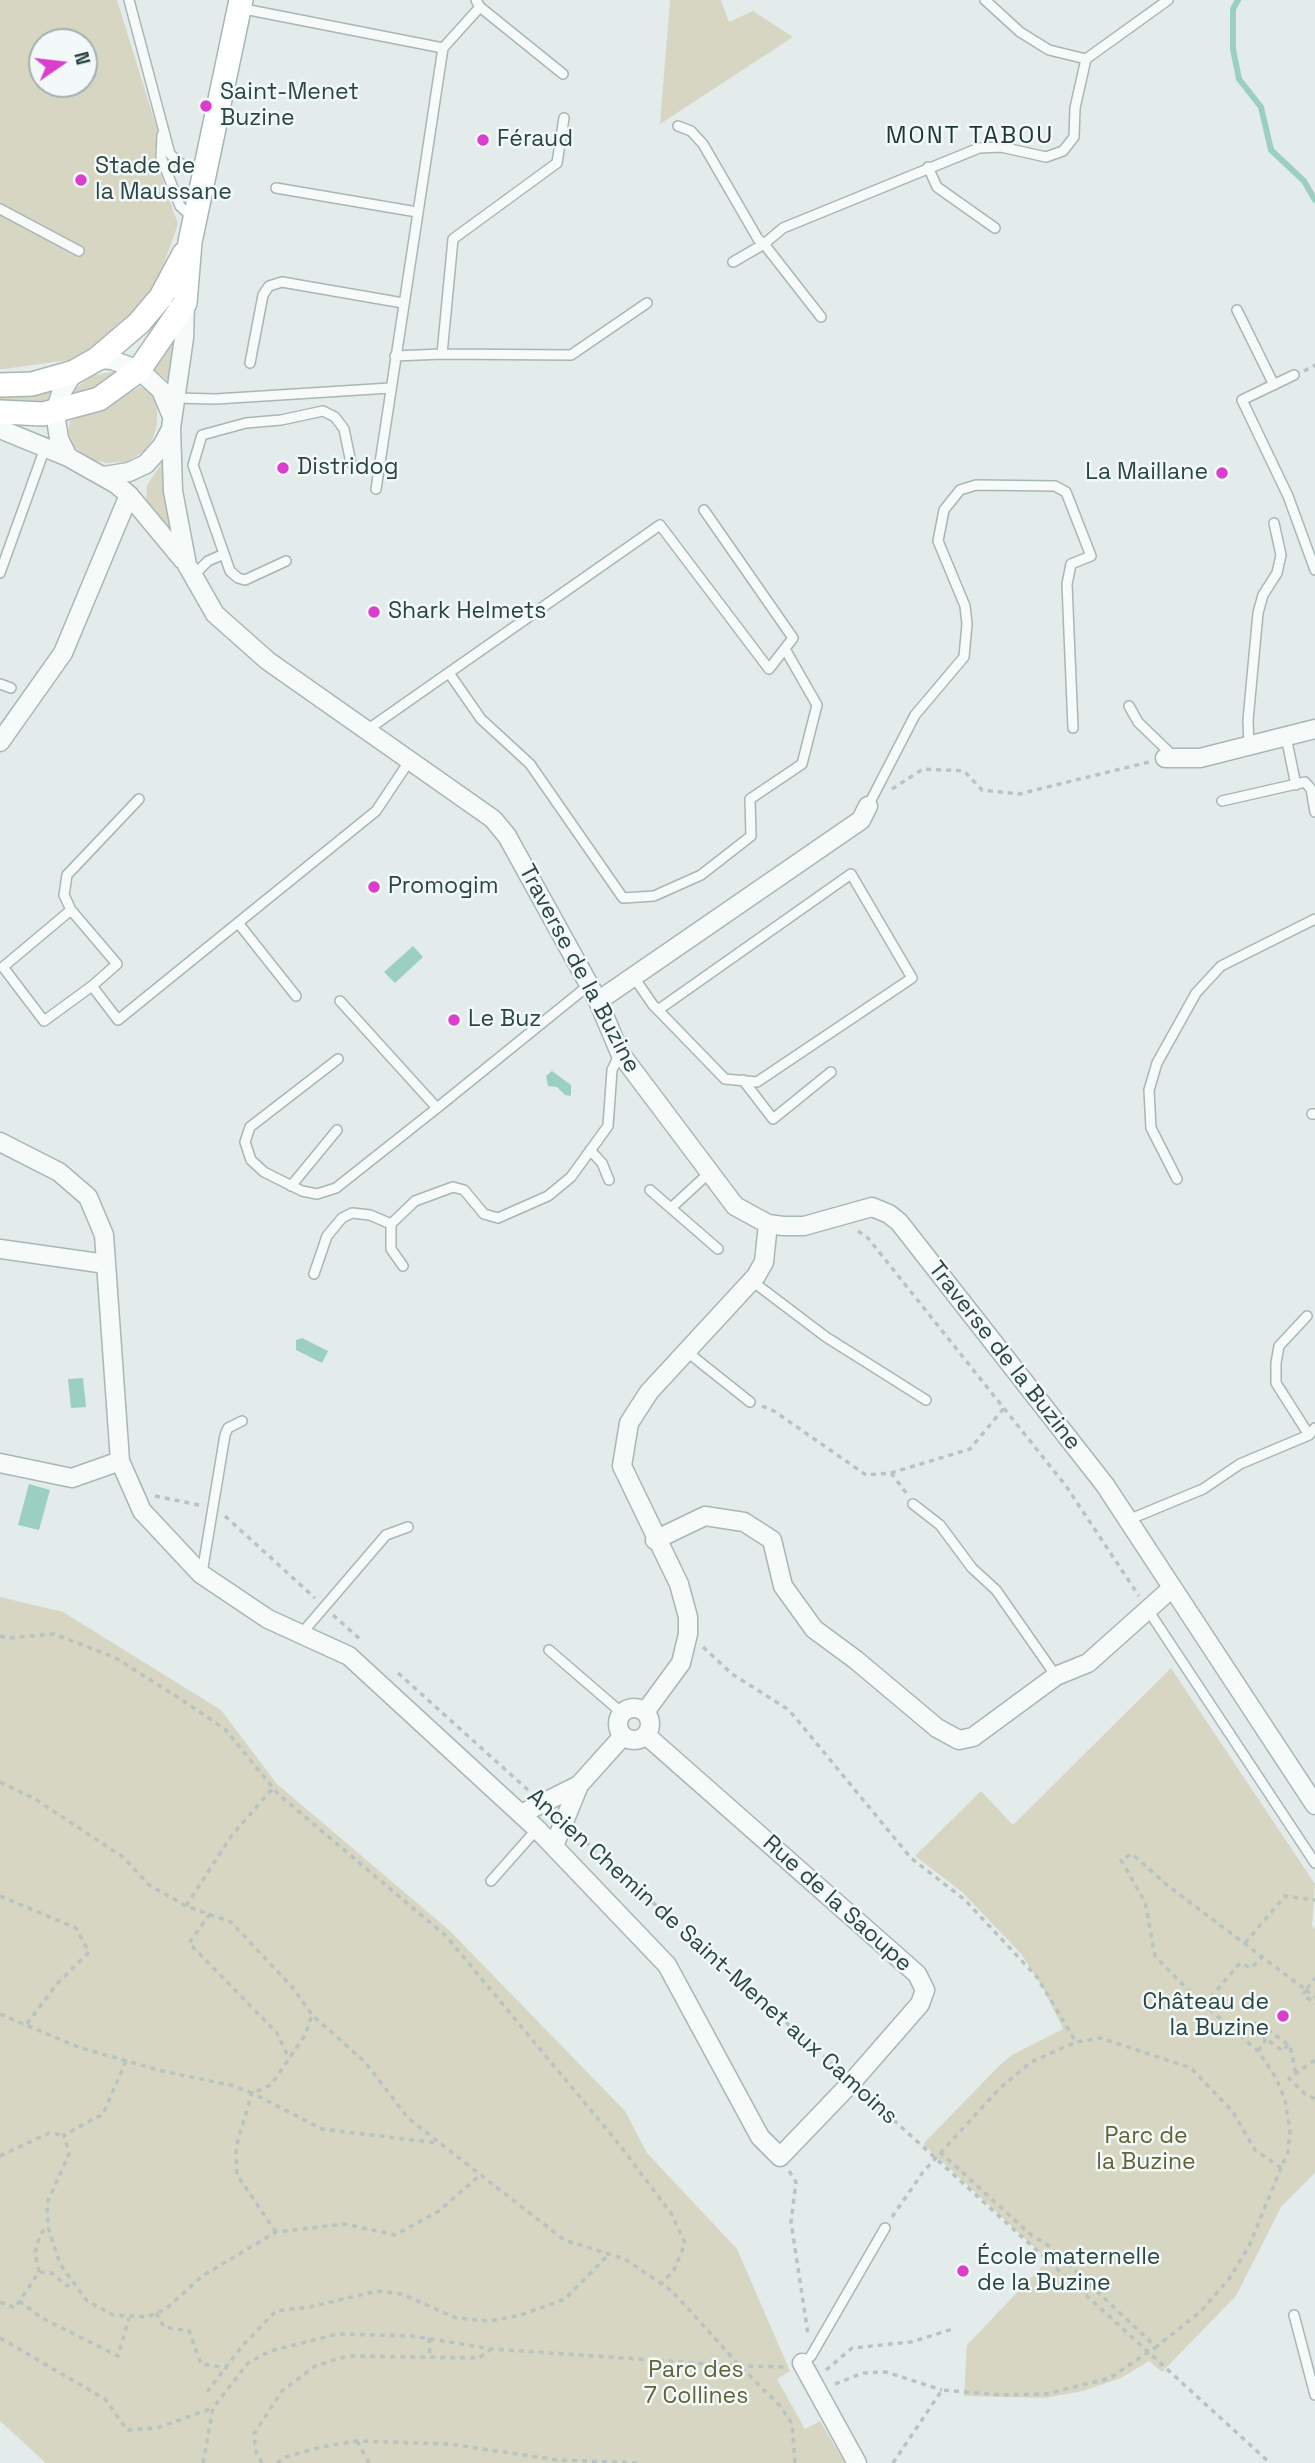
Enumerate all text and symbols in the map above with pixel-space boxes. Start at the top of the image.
north arrow [28,28,98,98]
text: N [68,49,96,67]
place label: Saint-Menet Buzine [220,79,359,133]
marker: Saint-Menet Buzine [198,98,214,114]
district label: MONT TABOU [887,122,1053,150]
place label: Féraud [497,126,573,154]
marker: Féraud [475,132,491,148]
place label: Stade de la Maussane [95,153,232,207]
marker: Stade de la Maussane [73,172,89,188]
place label: Distridog [297,454,398,482]
place label: La Maillane [1085,459,1208,487]
marker: Distridog [275,460,291,476]
marker: La Maillane [1214,465,1230,481]
place label: Shark Helmets [388,598,546,626]
marker: Shark Helmets [366,604,382,620]
street label: Traverse de la Buzine [512,860,646,1078]
place label: Promogim [388,873,498,901]
marker: Promogim [366,879,382,895]
place label: Le Buz [468,1006,541,1034]
marker: Le Buz [446,1012,462,1028]
street label: Traverse de la Buzine [922,1256,1086,1456]
street label: Ancien Chemin de Saint-Menet aux Camoins [521,1783,903,2131]
street label: Rue de la Saoupe [757,1830,917,1978]
place label: Château de la Buzine [1143,1989,1269,2043]
marker: Château de la Buzine [1275,2008,1291,2024]
park label: Parc de la Buzine [1096,2123,1196,2177]
place label: École maternelle de la Buzine [977,2244,1160,2298]
marker: École maternelle de la Buzine [955,2263,971,2279]
park label: Parc des 7 Collines [644,2357,748,2411]

